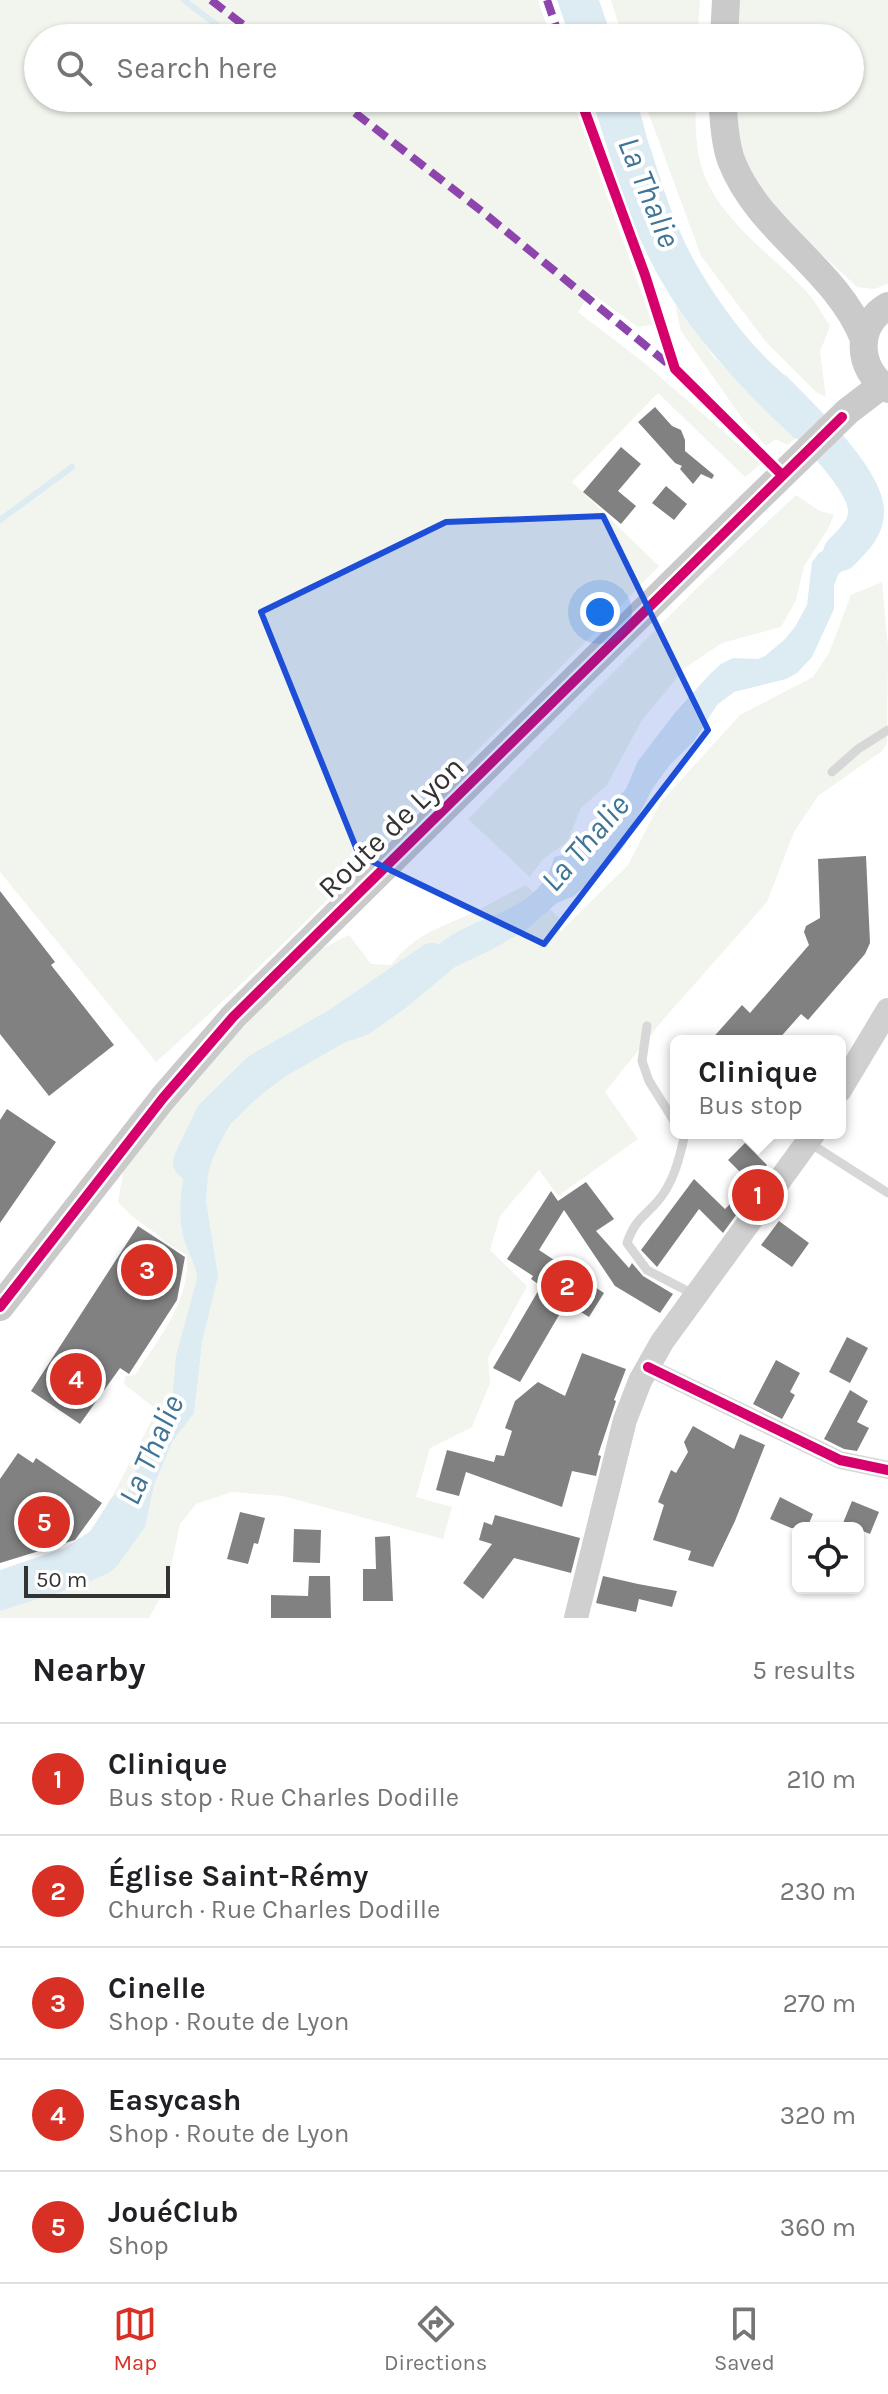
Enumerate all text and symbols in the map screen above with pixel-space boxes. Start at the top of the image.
search box [24,24,864,112]
icon: search [52,46,96,90]
text: Search here [116,50,277,86]
water label: La Thalie [610,131,688,253]
your location [580,592,620,632]
street label: Route de Lyon [311,749,471,905]
water label: La Thalie [533,787,637,899]
popup [670,1035,846,1139]
text: Clinique [698,1054,818,1090]
text: Bus stop [698,1090,803,1121]
pin: 1 [732,1165,784,1225]
pin: 3 [121,1240,173,1300]
pin: 2 [541,1256,593,1316]
pin: 4 [50,1349,102,1409]
water label: La Thalie [111,1389,192,1510]
pin: 5 [18,1492,70,1552]
map controls [792,1522,864,1594]
button: locate [792,1522,864,1594]
scale bar [24,1562,170,1598]
text: 50 m [36,1567,87,1593]
text: Nearby [32,1650,146,1690]
text: 5 results [752,1655,856,1686]
text: Clinique [108,1746,228,1782]
text: 1 [53,1764,63,1795]
text: 210 m [786,1764,856,1795]
text: Bus stop · Rue Charles Dodille [108,1782,459,1813]
text: Église Saint-Rémy [108,1858,368,1894]
text: 2 [50,1876,66,1907]
text: 230 m [780,1876,856,1907]
text: Church · Rue Charles Dodille [108,1894,440,1925]
text: Cinelle [108,1970,206,2006]
text: 3 [50,1988,66,2019]
text: 270 m [783,1988,856,2019]
text: Shop · Route de Lyon [108,2006,349,2037]
text: Easycash [108,2082,242,2118]
text: 4 [50,2100,66,2131]
text: 320 m [780,2100,856,2131]
text: Shop · Route de Lyon [108,2118,349,2149]
text: JouéClub [108,2194,238,2230]
text: 5 [50,2212,66,2243]
text: 360 m [780,2212,856,2243]
text: Shop [108,2230,169,2261]
tab: Map [113,2302,157,2376]
tab: Directions [384,2302,487,2376]
tab: Saved [714,2302,775,2376]

